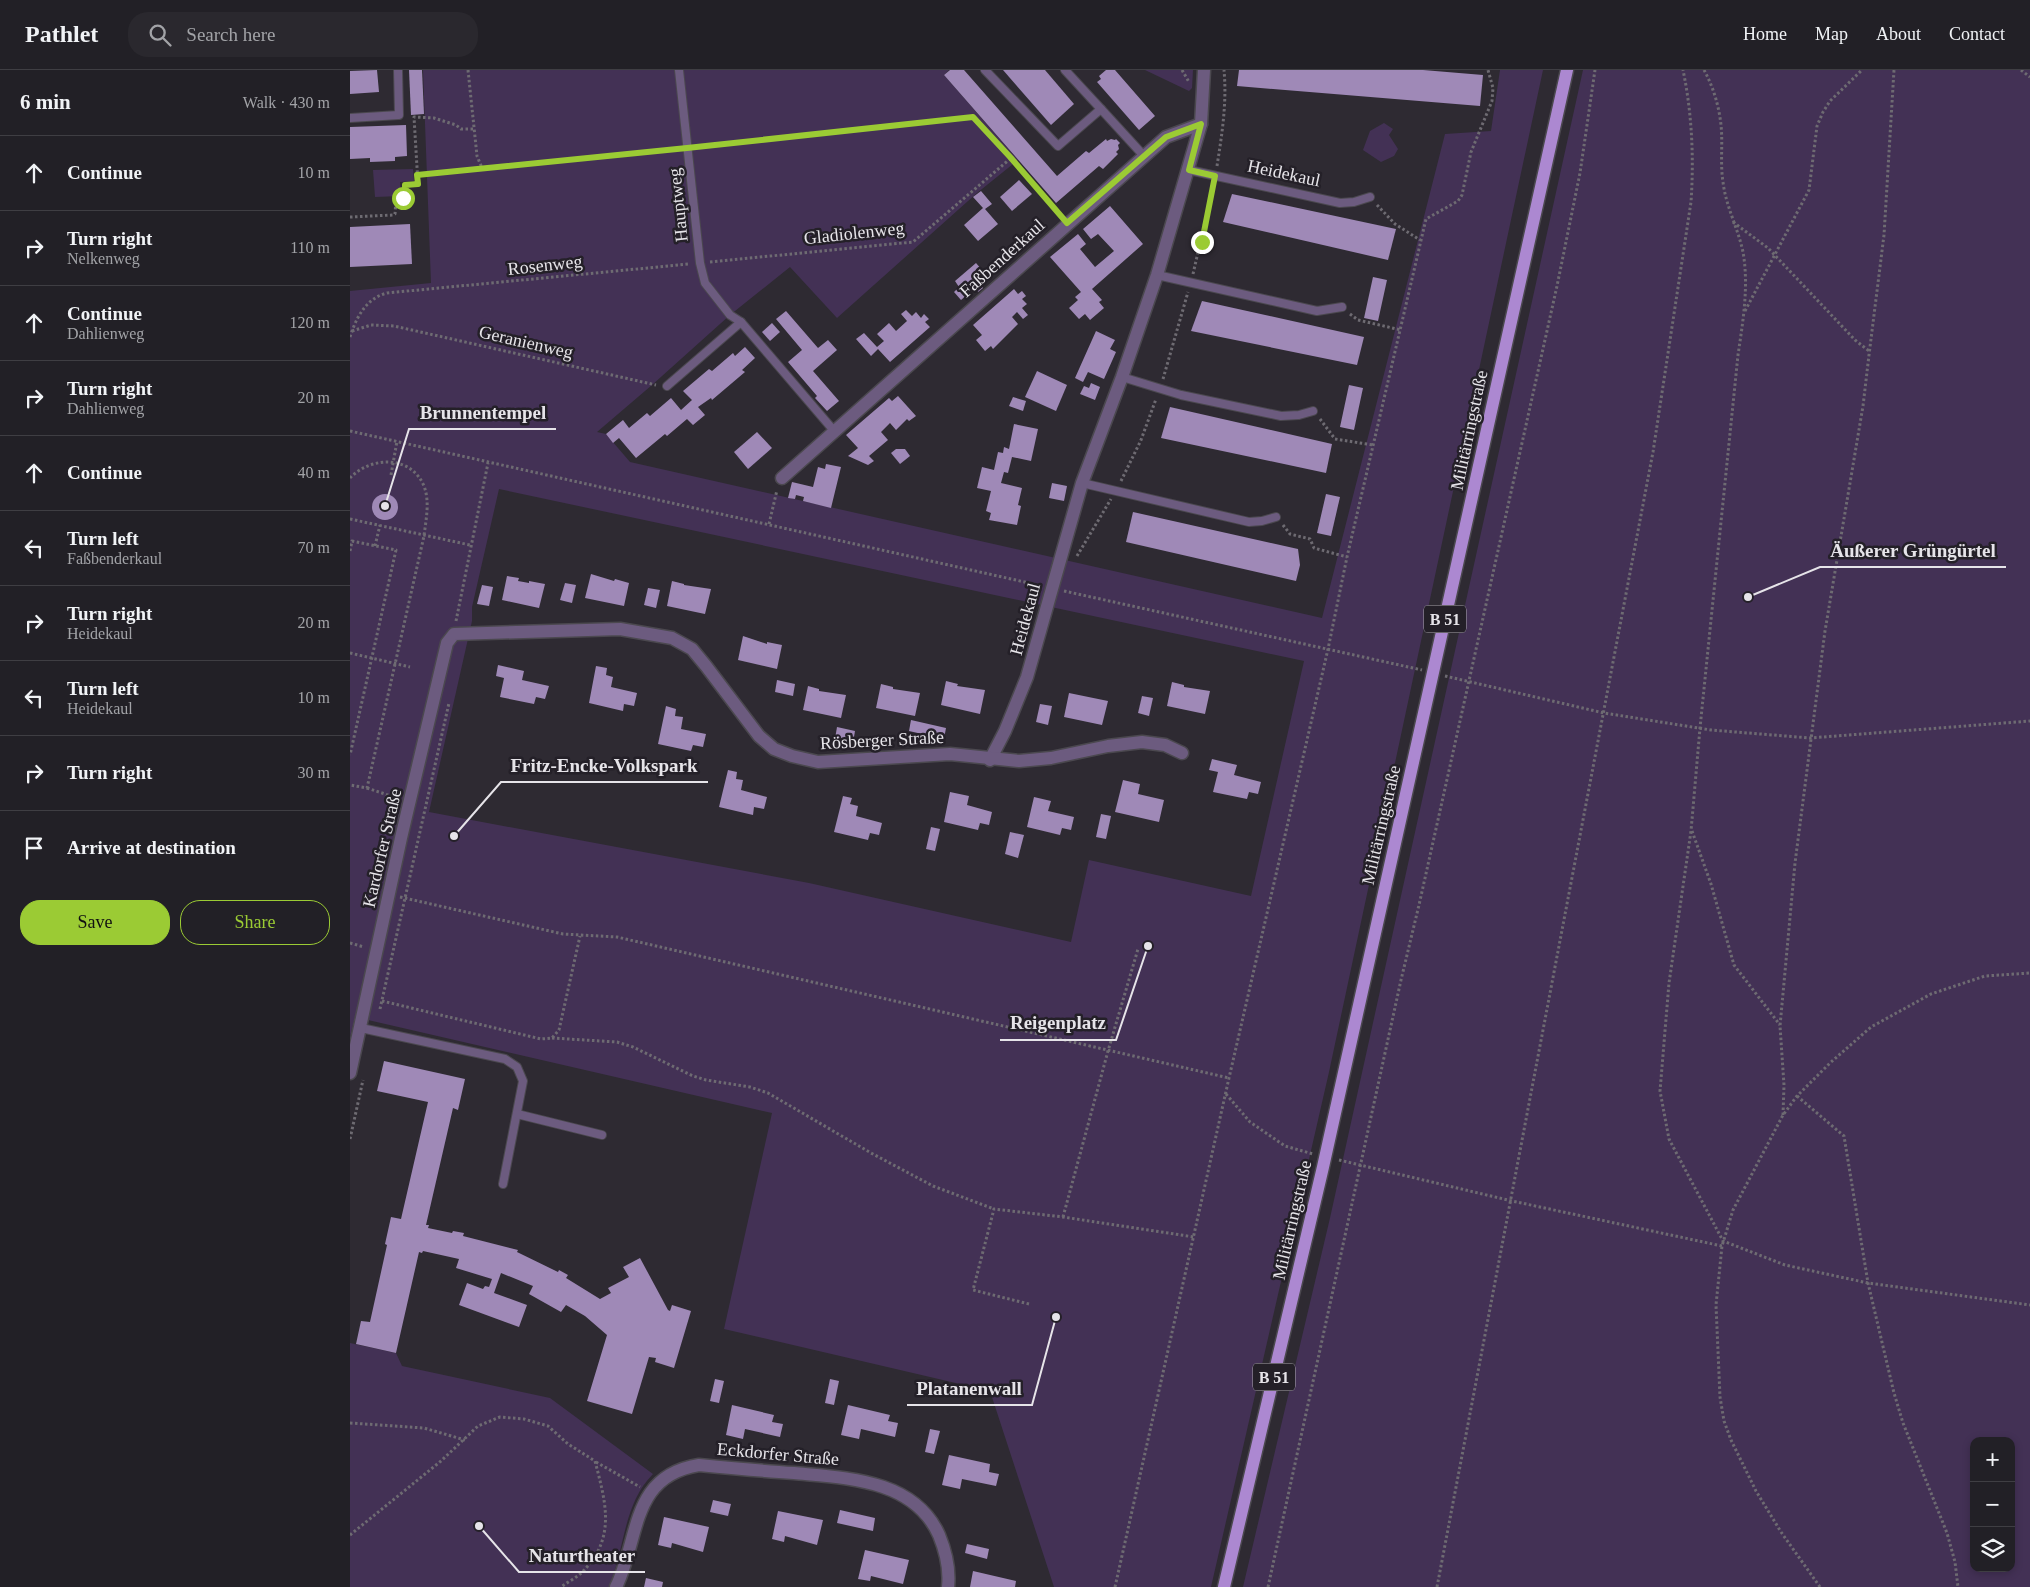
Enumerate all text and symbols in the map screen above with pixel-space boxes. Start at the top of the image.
search box [128,12,478,57]
text: Pathlet [25,21,98,47]
icon: search [146,21,174,49]
text: Search here [186,24,275,45]
text: Home [1743,24,1787,44]
text: Map [1815,24,1848,44]
text: About [1876,24,1921,44]
text: Contact [1949,24,2005,44]
text: 6 min [20,90,71,114]
text: Walk · 430 m [243,94,330,111]
street label: Heidekaul [1246,156,1322,190]
icon: ahead [20,159,48,187]
text: Continue [67,162,142,183]
text: 10 m [298,164,330,181]
street label: Hauptweg [664,167,692,243]
route start [392,187,415,210]
street label: Faßbenderkaul [956,215,1048,301]
street label: Gladiolenweg [803,218,905,248]
text: Turn right [67,228,152,249]
route end [1191,231,1214,254]
icon: right [20,234,48,262]
text: 110 m [290,239,330,256]
text: Nelkenweg [67,250,140,267]
street label: Rosenweg [507,251,583,279]
text: Continue [67,303,142,324]
icon: ahead [20,309,48,337]
text: 120 m [290,314,330,331]
street label: Geranienweg [477,321,575,363]
text: Dahlienweg [67,325,144,342]
street label: Militärringstraße [1447,368,1491,492]
text: Turn right [67,378,152,399]
icon: right [20,384,48,412]
text: 20 m [298,389,330,406]
callout: Brunnentempel [409,395,556,429]
text: Dahlienweg [67,400,144,417]
text: Brunnentempel [420,402,546,423]
icon: ahead [20,459,48,487]
text: Continue [67,462,142,483]
text: 40 m [298,464,330,481]
text: Turn left [67,528,139,549]
callout: Äußerer Grüngürtel [1820,533,2006,567]
icon: left [20,534,48,562]
text: 70 m [298,539,330,556]
text: Äußerer Grüngürtel [1830,540,1996,561]
text: Faßbenderkaul [67,550,162,567]
street label: Heidekaul [1006,581,1044,657]
text: Turn right [67,603,152,624]
road number: B 51 [1424,606,1466,632]
icon: right [20,609,48,637]
text: 20 m [298,614,330,631]
text: Heidekaul [67,625,133,642]
text: Turn left [67,678,139,699]
icon: left [20,684,48,712]
text: 10 m [298,689,330,706]
text: Heidekaul [67,700,133,717]
street label: Rösberger Straße [819,727,945,753]
callout: Fritz-Encke-Volkspark [501,748,708,782]
text: Fritz-Encke-Volkspark [510,755,698,776]
icon: right [20,759,48,787]
text: Turn right [67,762,152,783]
street label: Militärringstraße [1358,763,1404,887]
text: 30 m [298,764,330,781]
street label: Kardorfer Straße [359,787,405,909]
icon: arrive [20,834,48,862]
text: Arrive at destination [67,837,236,858]
button: Save [20,900,170,945]
button: Share [180,900,330,945]
callout: Reigenplatz [1000,1006,1116,1040]
text: Reigenplatz [1010,1012,1107,1033]
street label: Militärringstraße [1269,1158,1315,1282]
road number: B 51 [1253,1364,1295,1390]
callout: Platanenwall [907,1371,1032,1405]
text: Platanenwall [916,1378,1022,1399]
map controls [1970,1437,2015,1572]
button: + [1970,1437,2015,1482]
street label: Eckdorfer Straße [716,1439,840,1469]
button: − [1970,1482,2015,1527]
button: layers [1970,1527,2015,1572]
callout: Naturtheater [519,1538,645,1572]
text: Naturtheater [529,1545,636,1566]

